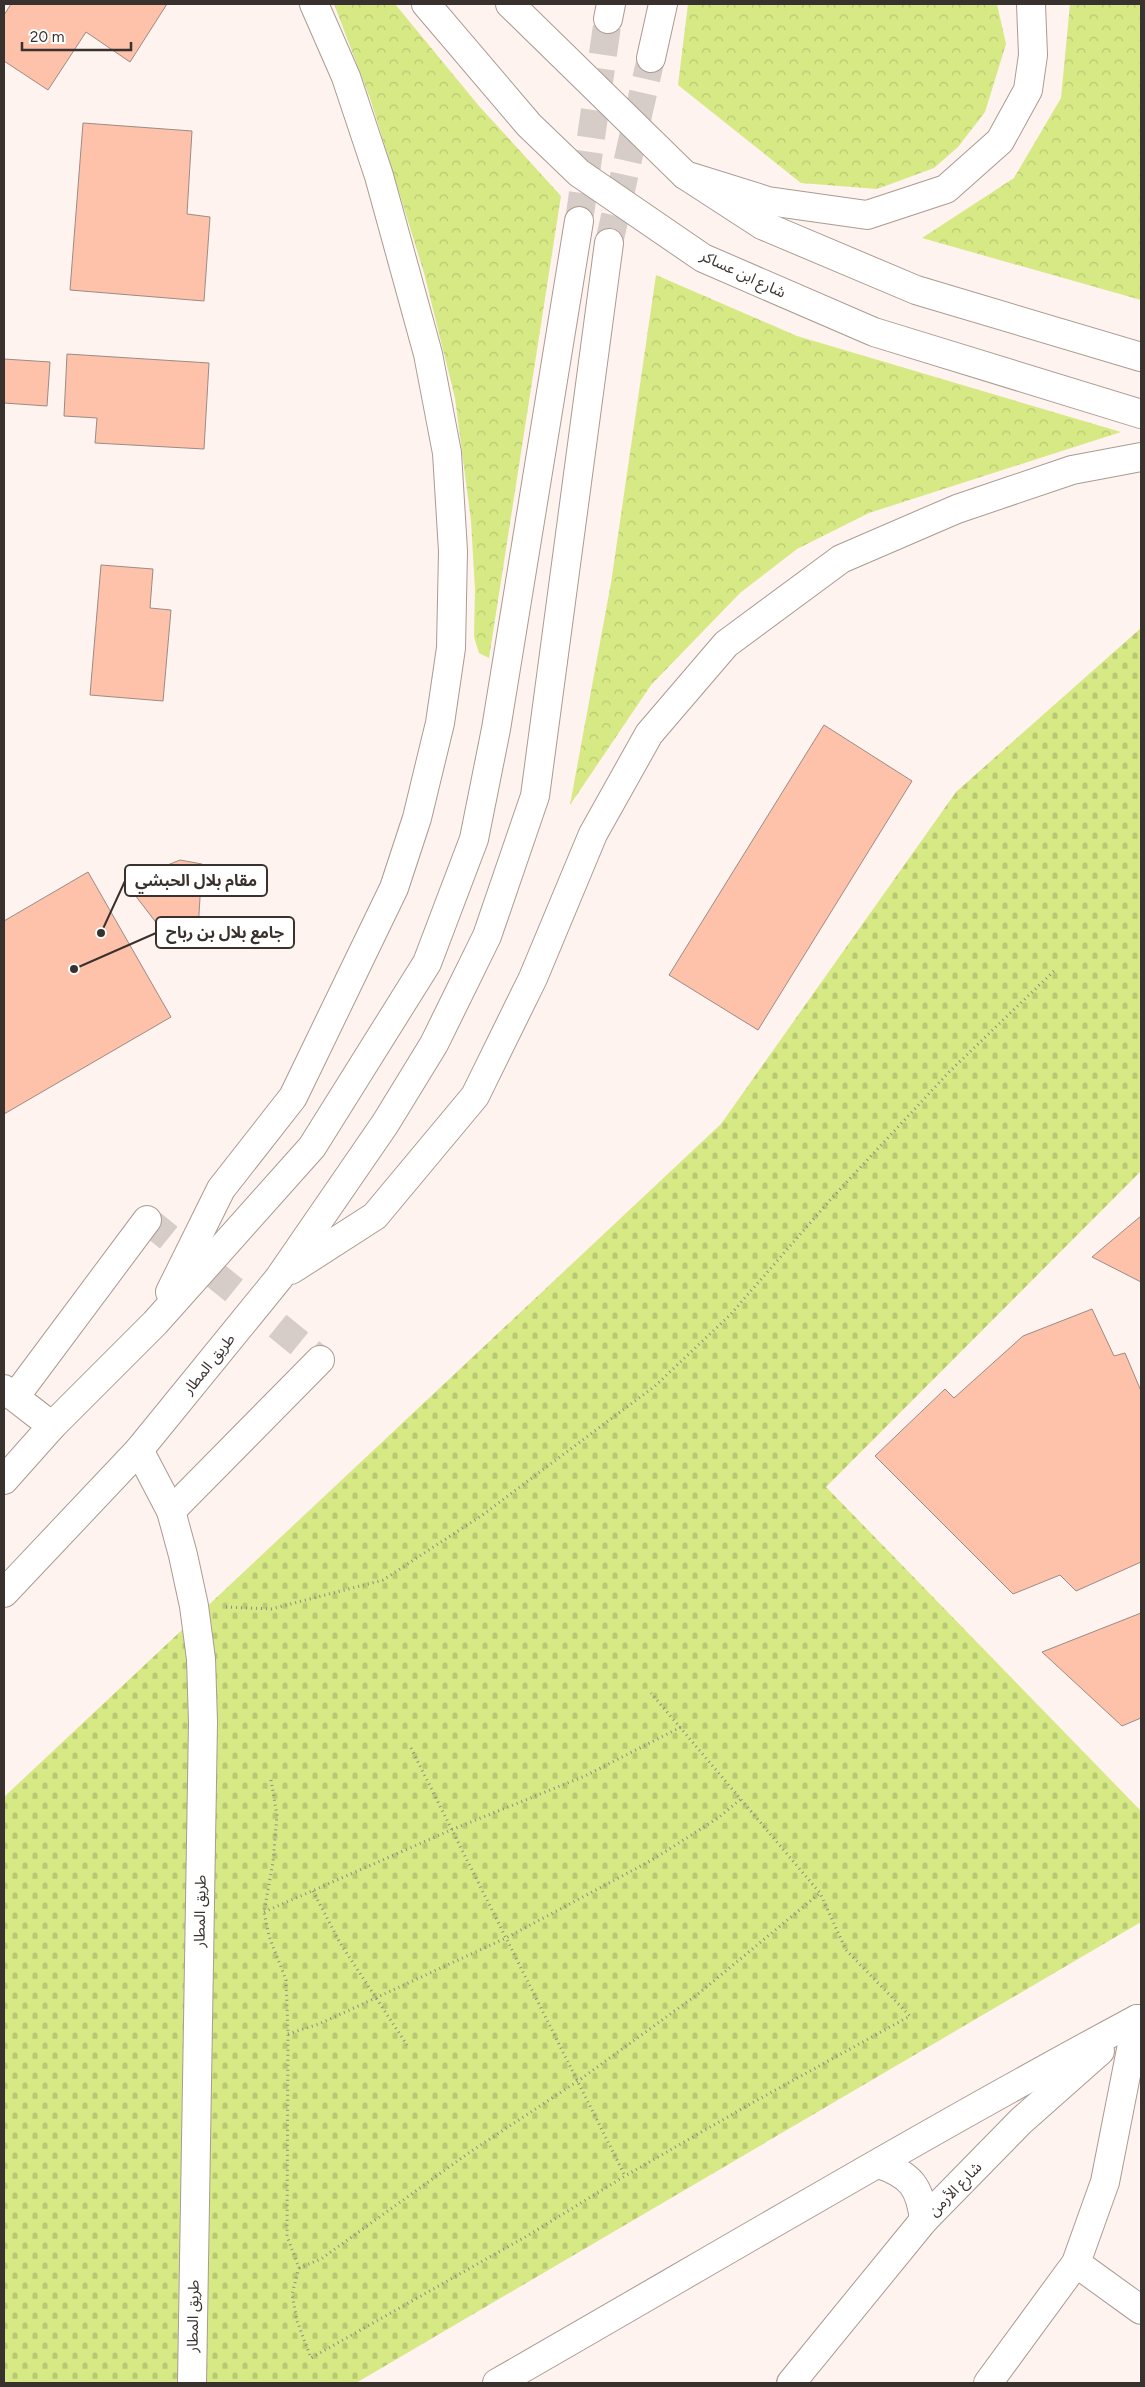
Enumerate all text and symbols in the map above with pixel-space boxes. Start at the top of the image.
scale bar [22,20,131,52]
text: 20 m [30,28,64,46]
street label: شارع ابن عساكر [695,246,789,304]
callout: مقام بلال الحبشي [125,865,267,896]
text: مقام بلال الحبشي [135,871,257,894]
callout: جامع بلال بن رباح [156,917,294,948]
text: جامع بلال بن رباح [166,923,284,945]
street label: طريق المطار [179,1330,240,1399]
street label: طريق المطار [190,1875,211,1948]
street label: شارع الأرمن [925,2158,988,2222]
street label: طريق المطار [183,2280,204,2353]

